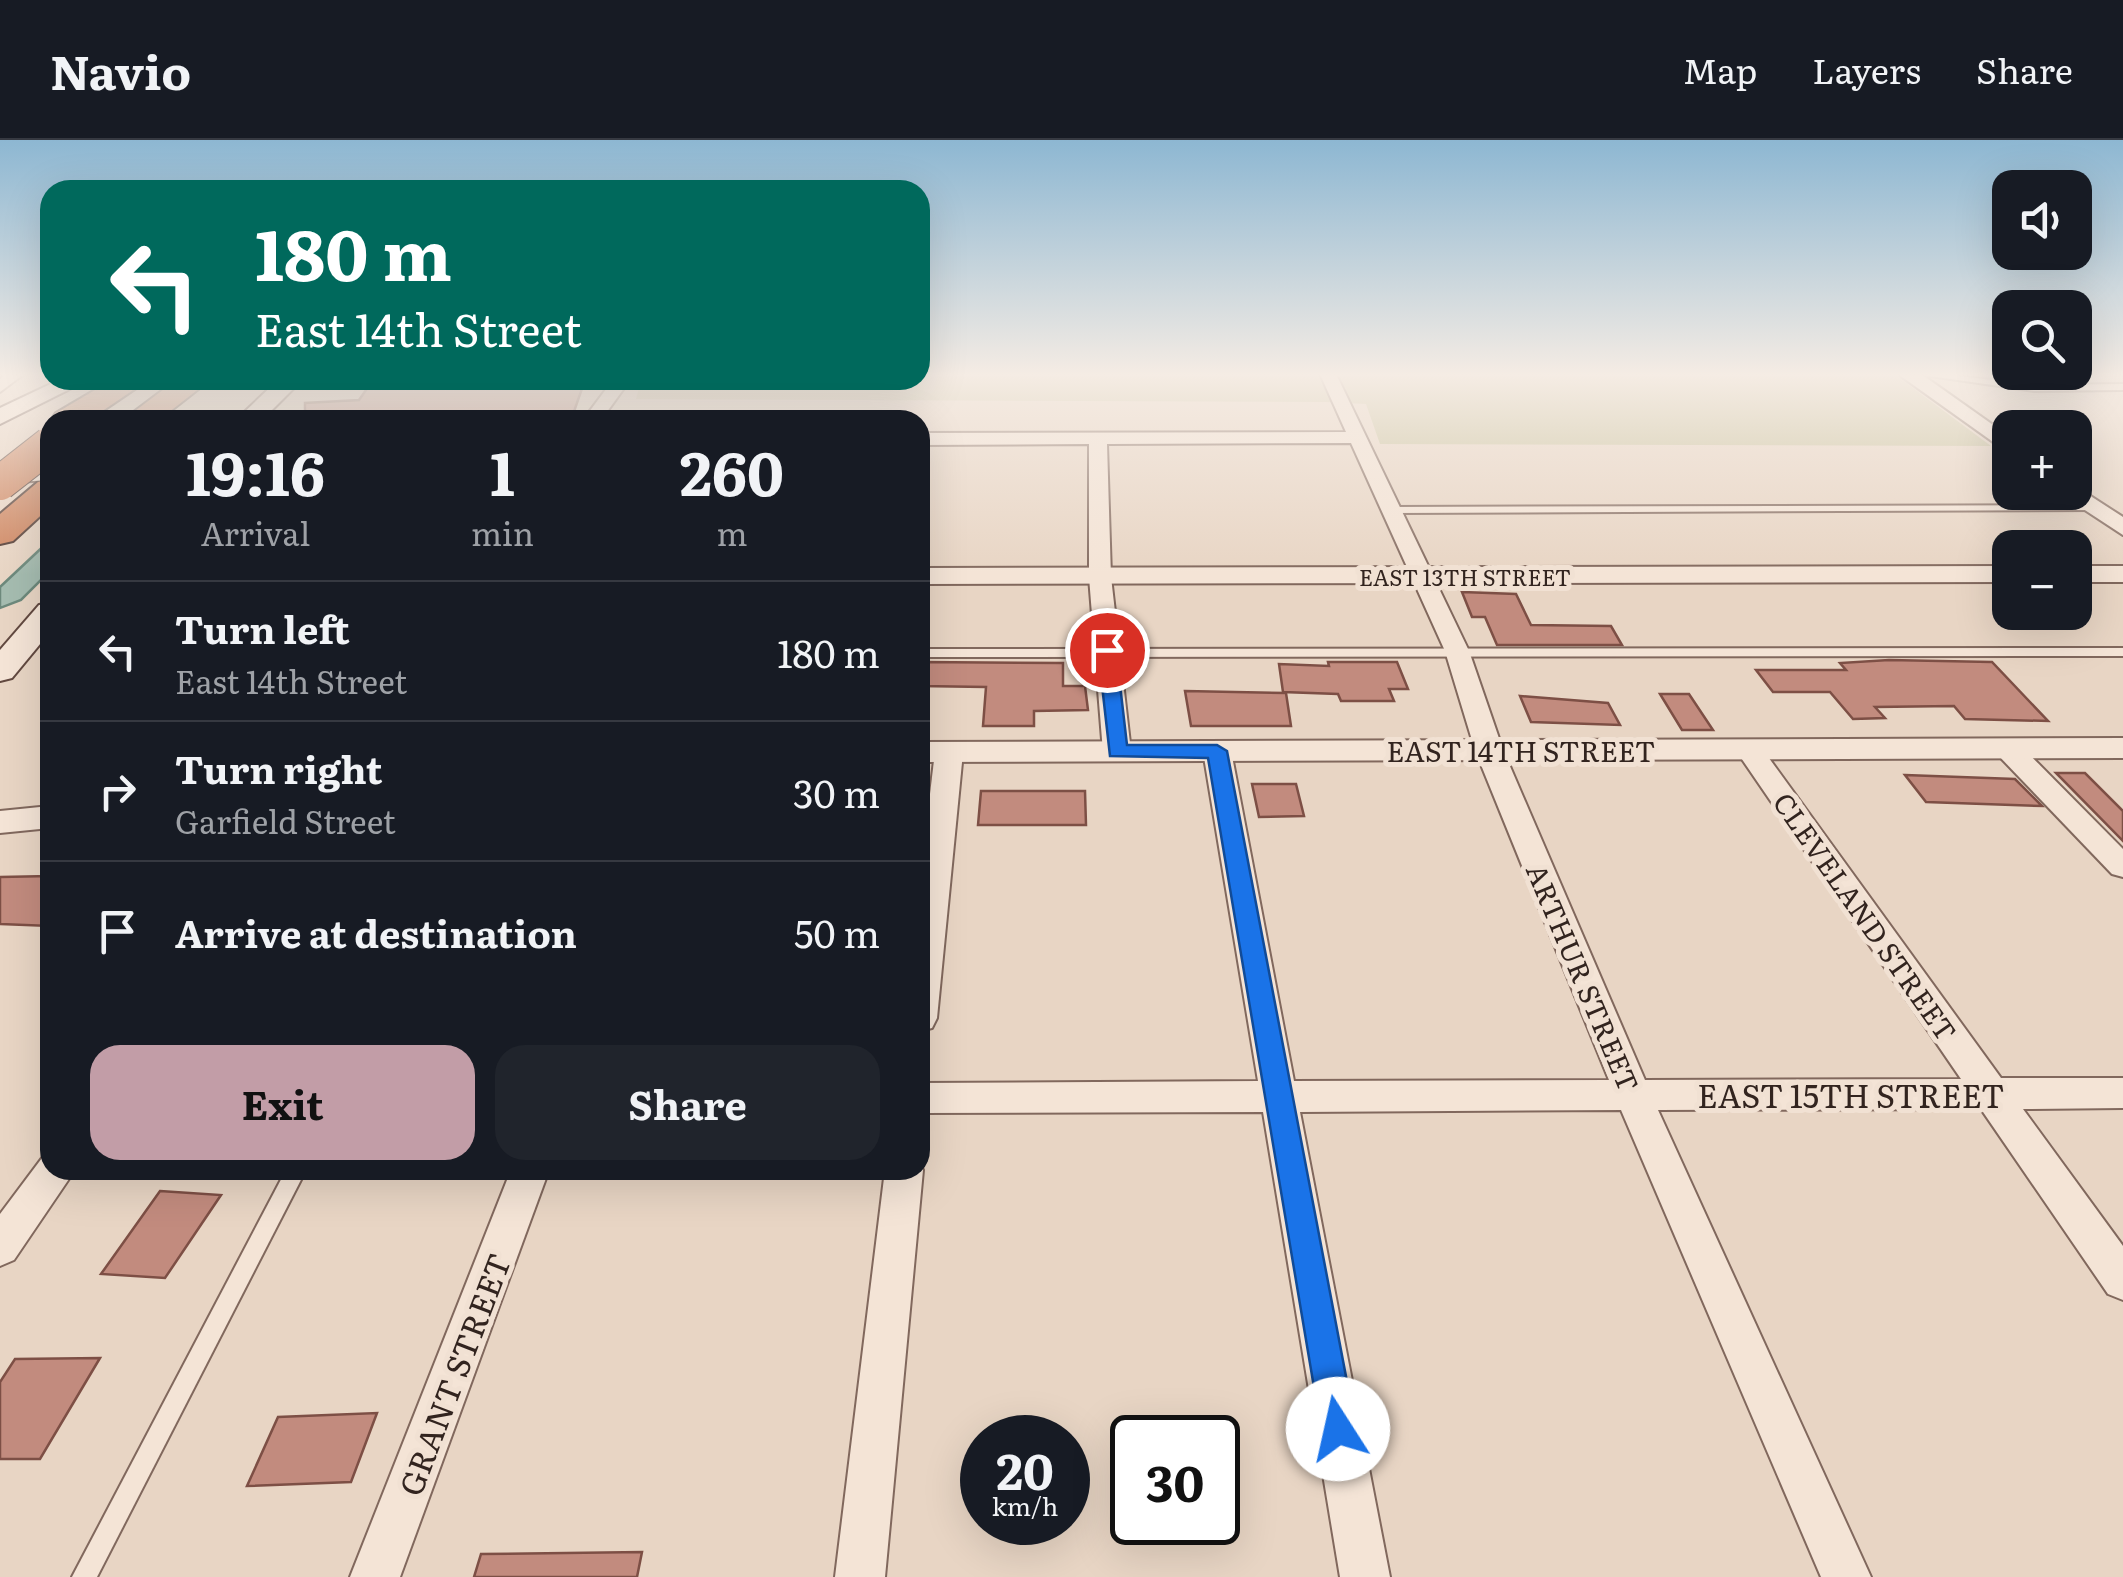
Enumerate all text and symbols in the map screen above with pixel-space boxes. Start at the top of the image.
text: Navio [50,34,191,105]
text: Map [1683,43,1757,95]
text: Layers [1812,43,1921,95]
text: Share [1976,43,2073,95]
map controls [1992,170,2092,630]
button: sound [1992,170,2092,270]
text: 180 m [255,199,452,303]
icon: left [90,220,220,350]
button: search [1992,290,2092,390]
text: East 14th Street [255,294,582,361]
button: + [1992,410,2092,510]
text: 19:16 [186,425,325,514]
text: 1 [490,425,515,514]
text: 260 [680,425,784,514]
text: Arrival [201,508,310,556]
text: min [471,508,534,556]
text: m [716,508,747,556]
button: − [1992,530,2092,630]
street label: EAST 13TH STREET [1359,560,1571,593]
text: Turn left [175,599,350,656]
pin [1065,608,1150,693]
text: 180 m [777,623,880,680]
icon: arrive [1080,623,1135,678]
icon: left [90,624,145,679]
text: East 14th Street [175,656,407,704]
street label: EAST 14TH STREET [1387,729,1655,771]
text: Turn right [175,739,382,796]
text: 30 m [793,763,880,820]
icon: right [90,764,145,819]
street label: CLEVELAND STREET [1764,783,1968,1049]
text: Garfield Street [175,796,396,844]
street label: ARTHUR STREET [1517,856,1651,1098]
text: Arrive at destination [175,903,577,960]
text: 50 m [794,903,880,960]
icon: arrive [90,904,145,959]
button: Exit [90,1045,475,1160]
button: Share [495,1045,880,1160]
street label: EAST 15TH STREET [1697,1070,2005,1118]
street label: GRANT STREET [385,1246,521,1502]
position arrow [1286,1377,1390,1481]
speed limit sign: 30 [1110,1415,1240,1545]
text: 20 [996,1431,1054,1505]
text: km/h [992,1487,1058,1524]

